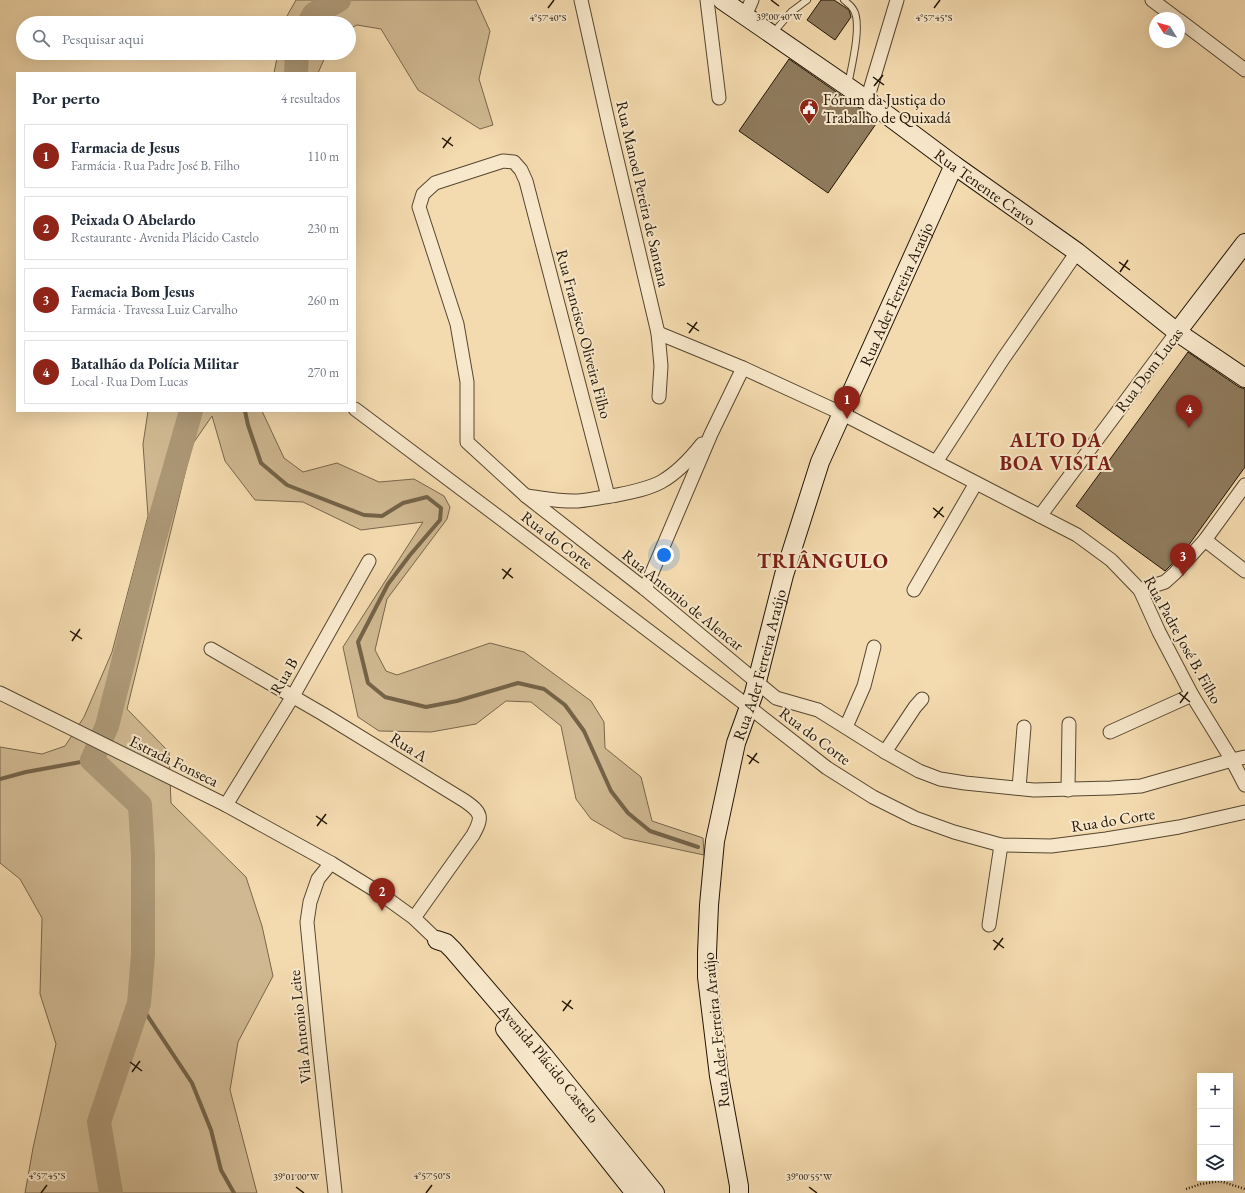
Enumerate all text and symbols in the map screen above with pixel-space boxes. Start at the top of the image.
text: 39°00'40"W [756,10,803,23]
text: 4°57'40"S [530,11,567,24]
text: 4°57'45"S [916,11,953,24]
north arrow [1149,12,1185,48]
search box [16,16,356,60]
icon: search [30,27,52,49]
text: Pesquisar aqui [62,29,144,48]
text: Por perto [32,87,100,109]
place label: Fórum da Justiça do Trabalho de Quixadá [823,89,952,128]
text: 4 resultados [281,90,340,107]
public building icon: Fórum da Justiça do Trabalho de Quixadá [798,97,820,125]
street label: Rua Manoel Pereira de Santana [611,99,675,290]
text: Farmacia de Jesus [71,138,180,157]
street label: Rua Tenente Cravo [930,144,1040,230]
text: 1 [43,148,49,165]
text: 110 m [308,148,339,165]
text: Farmácia · Rua Padre José B. Filho [71,157,240,174]
text: Peixada O Abelardo [71,210,195,229]
street label: Rua Ader Ferreira Araújo [854,218,938,369]
text: 2 [43,220,49,237]
text: 230 m [308,220,339,237]
text: Restaurante · Avenida Plácido Castelo [71,229,259,246]
street label: Rua Francisco Oliveira Filho [551,247,617,421]
text: Faemacia Bom Jesus [71,282,194,301]
text: 3 [43,292,49,309]
text: 260 m [308,292,339,309]
text: Farmácia · Travessa Luiz Carvalho [71,301,238,318]
street label: Rua Dom Lucas [1110,323,1188,417]
text: Batalhão da Polícia Militar [71,354,239,373]
text: 4 [43,364,49,381]
text: 270 m [308,364,339,381]
text: Local · Rua Dom Lucas [71,373,188,390]
pin: 1 [834,386,860,419]
pin: 4 [1176,395,1202,428]
district label: ALTO DA BOA VISTA [1000,427,1112,476]
street label: Rua do Corte [517,506,597,574]
pin: 3 [1170,543,1196,576]
street label: Rua Antonio de Alencar [618,544,749,656]
your location [654,545,674,565]
district label: TRIÂNGULO [757,548,889,574]
street label: Rua Padre José B. Filho [1139,572,1227,708]
street label: Rua Ader Ferreira Araújo [727,587,791,743]
street label: Rua B [265,654,303,698]
street label: Rua do Corte [775,702,855,770]
street label: Rua A [386,727,433,767]
street label: Estrada Fonseca [126,730,223,792]
street label: Rua do Corte [1070,803,1156,837]
pin: 2 [369,878,395,911]
street label: Rua Ader Ferreira Araújo [697,951,735,1109]
street label: Vila Antonio Leite [284,969,316,1085]
street label: Avenida Plácido Castelo [493,999,604,1127]
map controls [1197,1073,1233,1181]
button: + [1197,1073,1233,1109]
button: − [1197,1109,1233,1145]
button: layers [1197,1145,1233,1181]
text: 4°57'45"S [29,1169,66,1182]
text: 4°57'50"S [414,1169,451,1182]
text: 39°01'00"W [273,1170,320,1183]
text: 39°00'55"W [786,1170,833,1183]

